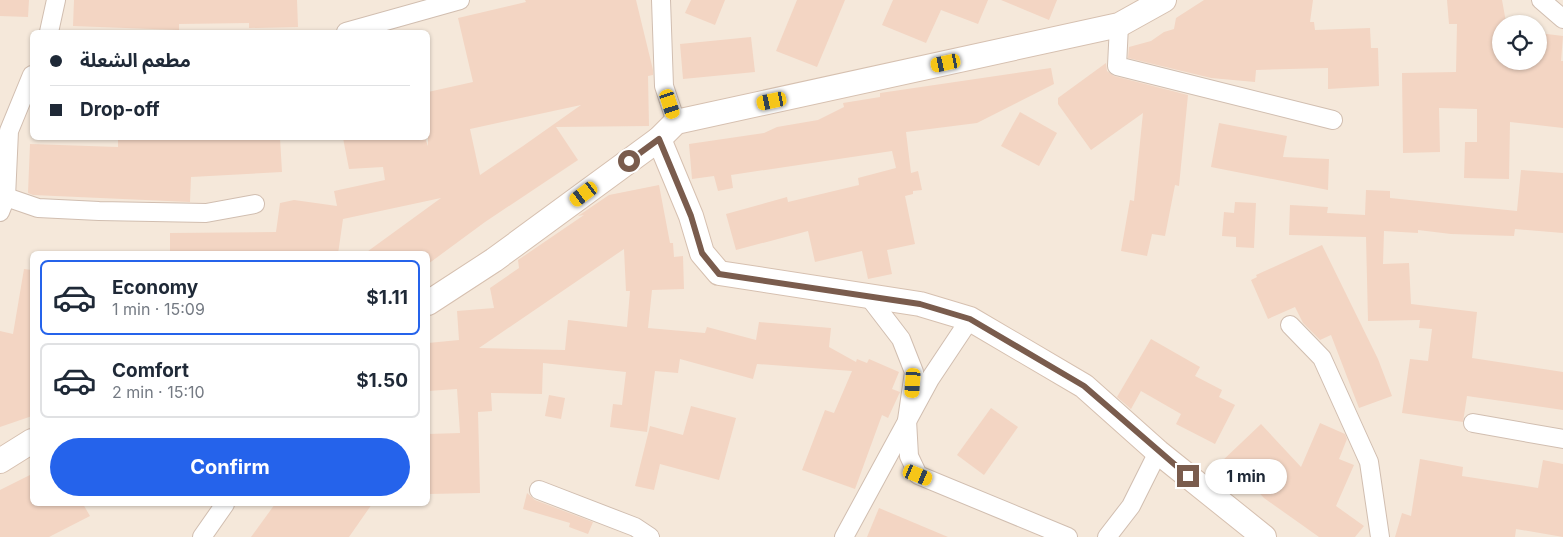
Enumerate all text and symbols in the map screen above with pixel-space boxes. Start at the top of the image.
map controls [1492,15,1547,70]
button: locate [1492,15,1547,70]
text: مطعم الشعلة [80,49,191,72]
car [929,53,962,73]
car [658,87,681,121]
car [755,91,788,111]
text: Drop-off [80,98,160,121]
route start [618,150,640,172]
car [567,179,600,209]
icon: car [52,275,97,320]
text: Economy [112,276,198,299]
text: $1.11 [366,286,408,309]
text: 1 min · 15:09 [112,299,205,319]
icon: car [52,358,97,403]
text: Comfort [112,359,189,382]
car [904,368,921,398]
text: $1.50 [356,369,408,392]
text: 2 min · 15:10 [112,382,205,402]
button: Confirm [50,438,410,496]
callout: 1 min [1206,458,1288,494]
car [901,462,934,488]
route end [1177,465,1199,487]
text: 1 min [1226,466,1266,486]

